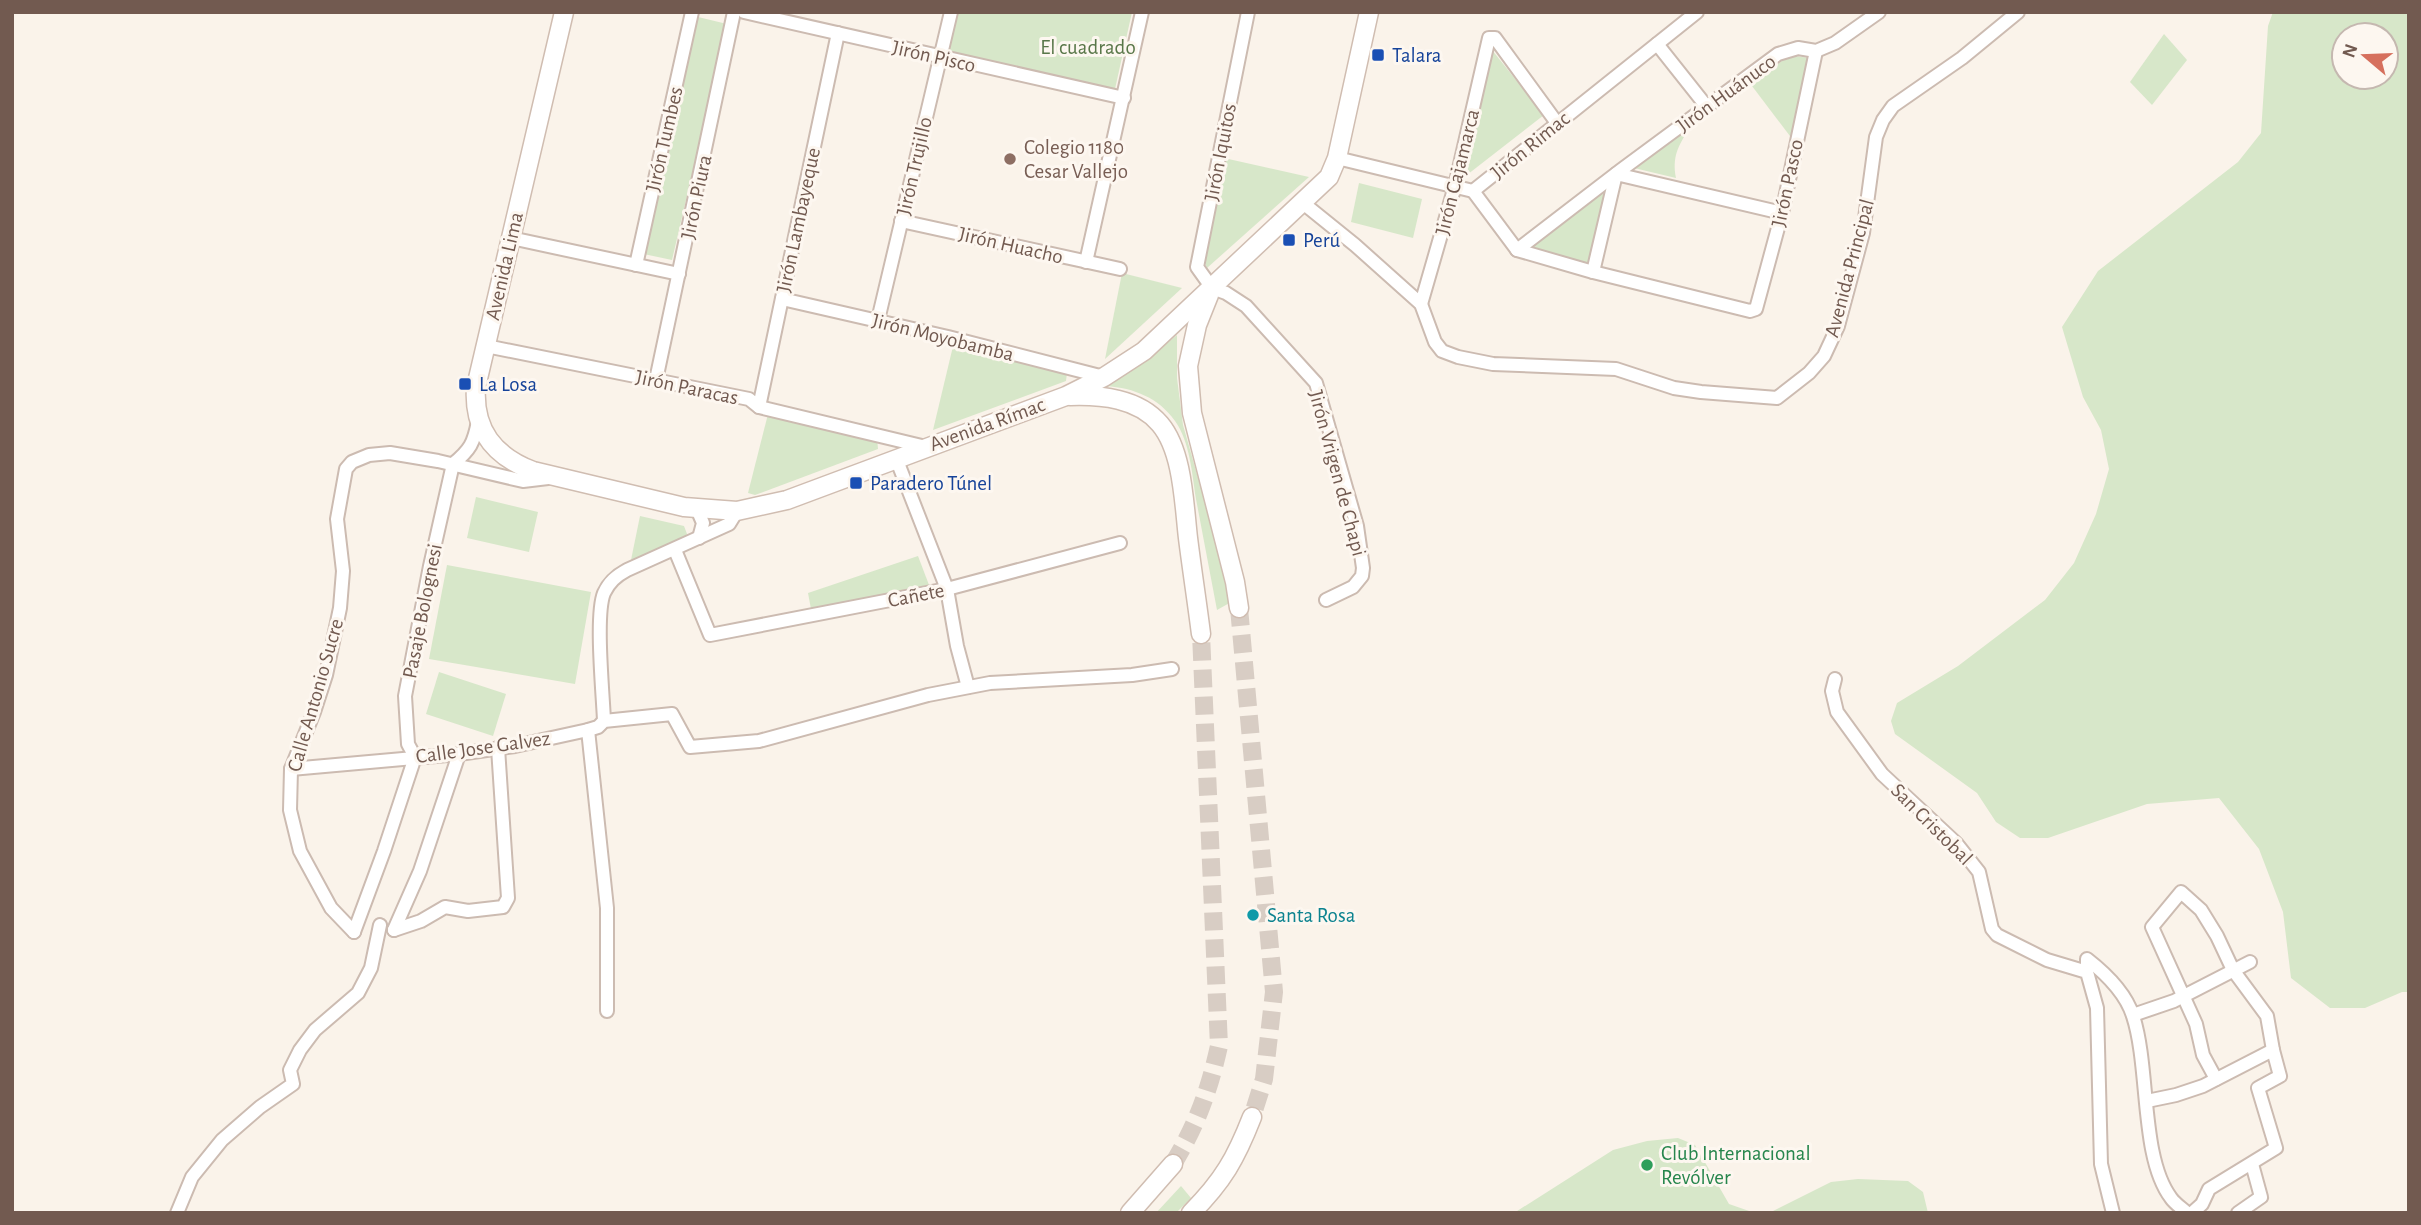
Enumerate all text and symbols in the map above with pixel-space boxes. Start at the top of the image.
north arrow [2330,21,2400,91]
street label: Jirón Pisco [890,37,978,76]
park label: El cuadrado [1040,37,1136,58]
text: N [2339,42,2361,60]
place label: Talara [1392,45,1442,66]
marker: Talara [1370,47,1386,63]
street label: Jirón Huánuco [1673,51,1780,136]
street label: Jirón Tumbes [642,85,687,194]
street label: Jirón Iquitos [1201,102,1240,203]
street label: Jirón Cajamarca [1432,107,1483,237]
street label: Jirón Rimac [1487,108,1573,183]
street label: Jirón Trujillo [893,115,936,217]
place label: Colegio 1180 Cesar Vallejo [1024,137,1128,182]
street label: Jirón Pasco [1768,137,1807,229]
street label: Jirón Lambayeque [773,146,824,294]
marker: Colegio 1180 Cesar Vallejo [1002,151,1018,167]
street label: Jirón Piura [677,153,716,241]
street label: Avenida Principal [1821,197,1878,339]
street label: Avenida Lima [482,210,527,322]
street label: Jirón Huacho [957,223,1065,268]
place label: Perú [1303,230,1341,251]
marker: Perú [1281,232,1297,248]
street label: Jirón Moyobamba [870,310,1016,365]
street label: Jirón Paracas [634,366,740,409]
place label: La Losa [479,374,537,395]
marker: La Losa [457,376,473,392]
street label: Jirón Vrigen de Chapi [1305,388,1370,558]
street label: Avenida Rímac [927,394,1048,455]
place label: Paradero Túnel [870,473,992,494]
marker: Paradero Túnel [848,475,864,491]
street label: Pasaje Bolognesi [399,542,446,680]
street label: Cañete [886,580,946,611]
street label: Calle Antonio Sucre [284,616,347,774]
street label: Calle Jose Galvez [414,728,552,767]
street label: San Cristobal [1887,780,1976,869]
place label: Santa Rosa [1267,905,1356,926]
marker: Santa Rosa [1245,907,1261,923]
place label: Club Internacional Revólver [1661,1143,1811,1188]
marker: Club Internacional Revólver [1639,1157,1655,1173]

